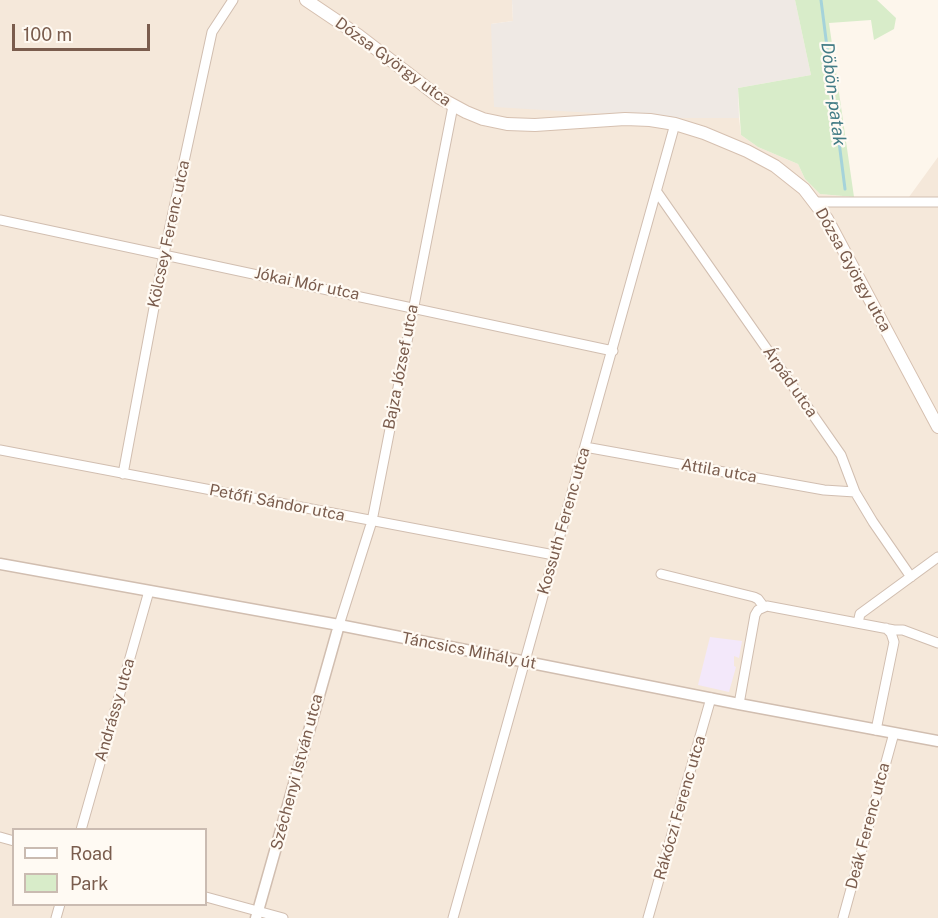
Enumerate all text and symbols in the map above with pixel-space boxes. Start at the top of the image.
scale bar [15,12,153,50]
street label: Dózsa György utca [331,13,455,111]
text: 100 m [23,24,72,45]
water label: Döbön-patak [816,41,850,147]
street label: Kölcsey Ferenc utca [144,159,194,309]
street label: Dózsa György utca [811,205,895,335]
street label: Jókai Mór utca [253,264,361,304]
street label: Bajza József utca [379,303,423,431]
street label: Árpád utca [759,343,821,421]
street label: Kossuth Ferenc utca [534,445,594,597]
street label: Attila utca [680,455,758,487]
street label: Petőfi Sándor utca [208,480,346,526]
street label: Táncsics Mihály út [400,629,538,673]
street label: Andrássy utca [91,656,139,764]
street label: Széchenyi István utca [267,692,327,852]
street label: Rákóczi Ferenc utca [650,734,710,882]
street label: Deák Ferenc utca [842,761,894,891]
legend [12,828,207,906]
text: Road [70,843,113,864]
text: Park [70,873,108,894]

